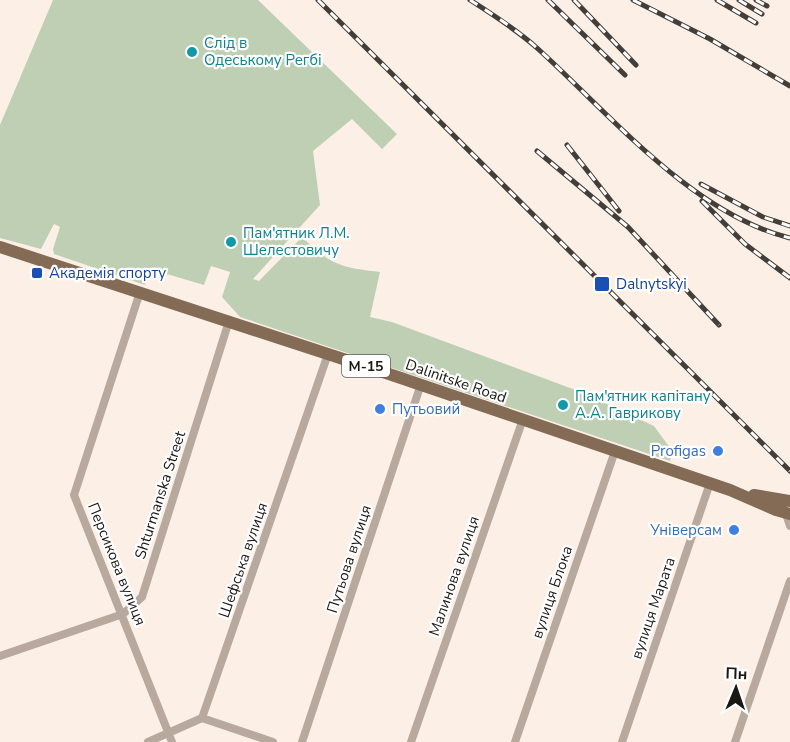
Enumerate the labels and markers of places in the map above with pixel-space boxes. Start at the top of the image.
place label: Слід в Одеському Регбі [204,33,322,70]
marker: Слід в Одеському Регбі [185,45,199,59]
place label: Пам'ятник Л.М. Шелестовичу [243,223,350,260]
marker: Пам'ятник Л.М. Шелестовичу [224,235,238,249]
place label: Академія спорту [49,263,166,283]
marker: Академія спорту [30,266,44,280]
place label: Dalnytskyi [616,274,687,294]
marker: Dalnytskyi [593,275,611,293]
place label: Пам'ятник капітану А.А. Гаврикову [575,386,711,423]
marker: Пам'ятник капітану А.А. Гаврикову [556,398,570,412]
place label: Путьовий [392,399,460,419]
marker: Путьовий [373,402,387,416]
place label: Profigas [651,441,706,461]
marker: Profigas [711,444,725,458]
place label: Універсам [649,520,722,540]
marker: Універсам [727,523,741,537]

